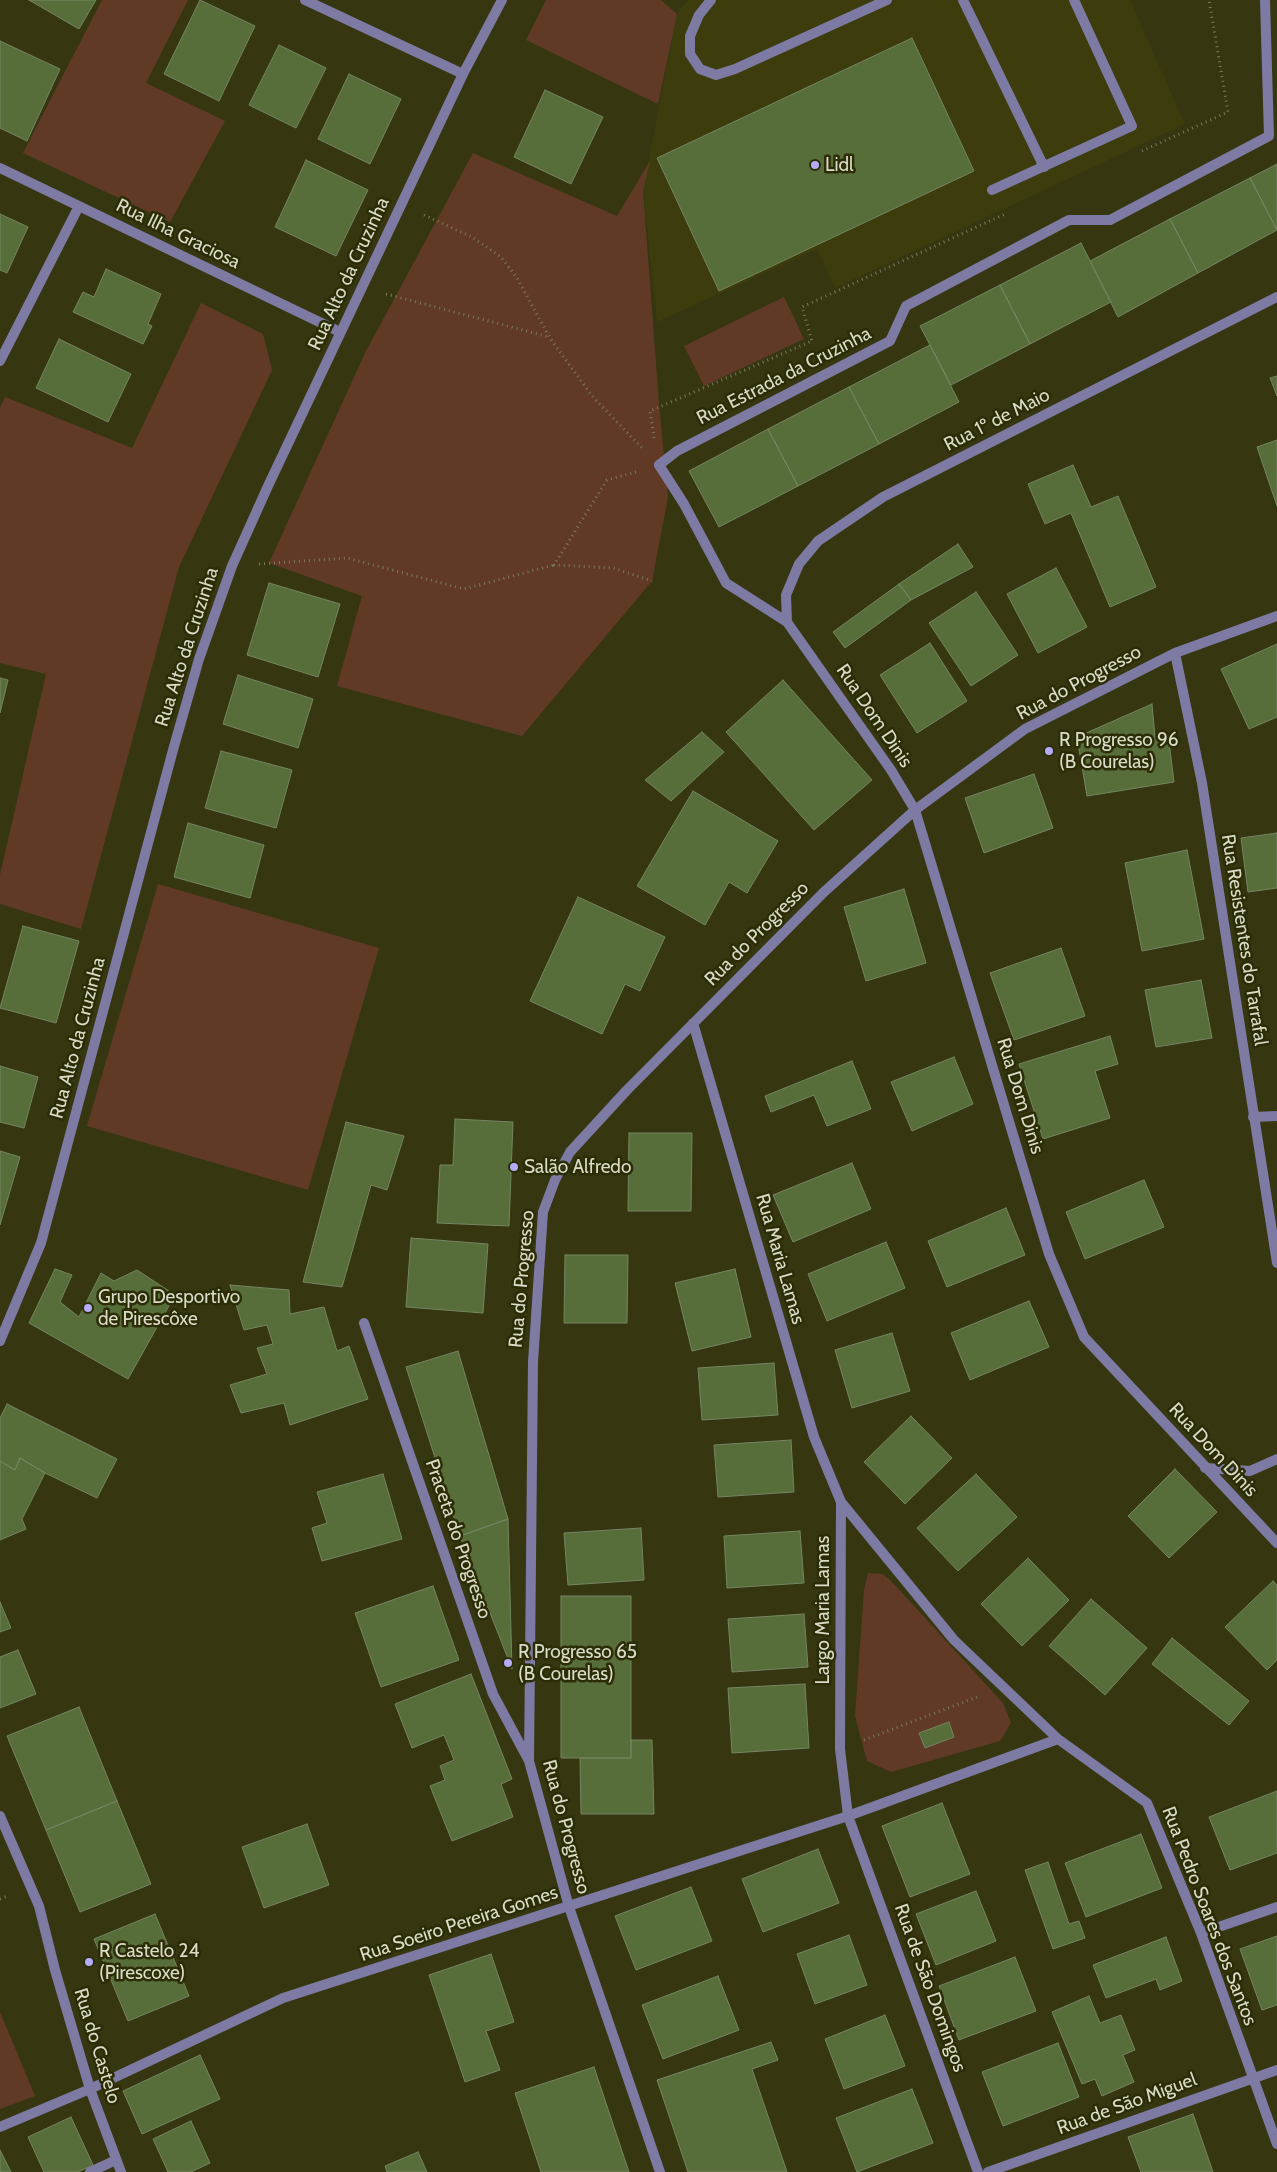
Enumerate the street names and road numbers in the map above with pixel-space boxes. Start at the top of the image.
street label: Rua Ilha Graciosa [112,194,244,274]
street label: Rua Alto da Cruzinha [304,194,394,354]
street label: Rua Estrada da Cruzinha [693,322,875,430]
street label: Rua 1º de Maio [940,384,1054,456]
street label: Rua Alto da Cruzinha [150,565,224,729]
street label: Rua do Progresso [1013,641,1145,725]
street label: Rua Dom Dinis [831,660,917,772]
street label: Rua Resistentes do Tarrafal [1216,833,1272,1047]
street label: Rua do Progresso [700,877,814,991]
street label: Rua Alto da Cruzinha [45,955,111,1121]
street label: Rua Dom Dinis [992,1035,1048,1157]
street label: Rua Maria Lamas [750,1191,810,1327]
street label: Rua do Progresso [505,1209,539,1349]
street label: Rua Dom Dinis [1164,1398,1262,1502]
street label: Praceta do Progresso [420,1456,496,1622]
street label: Largo Maria Lamas [812,1536,834,1684]
street label: Rua do Progresso [537,1757,595,1897]
street label: Rua Pedro Soares dos Santos [1157,1803,1261,2029]
street label: Rua Soeiro Pereira Gomes [357,1881,561,1967]
street label: Rua de São Domingos [889,1901,971,2075]
street label: Rua do Castelo [69,1986,125,2106]
street label: Rua de São Miguel [1054,2068,1200,2140]

